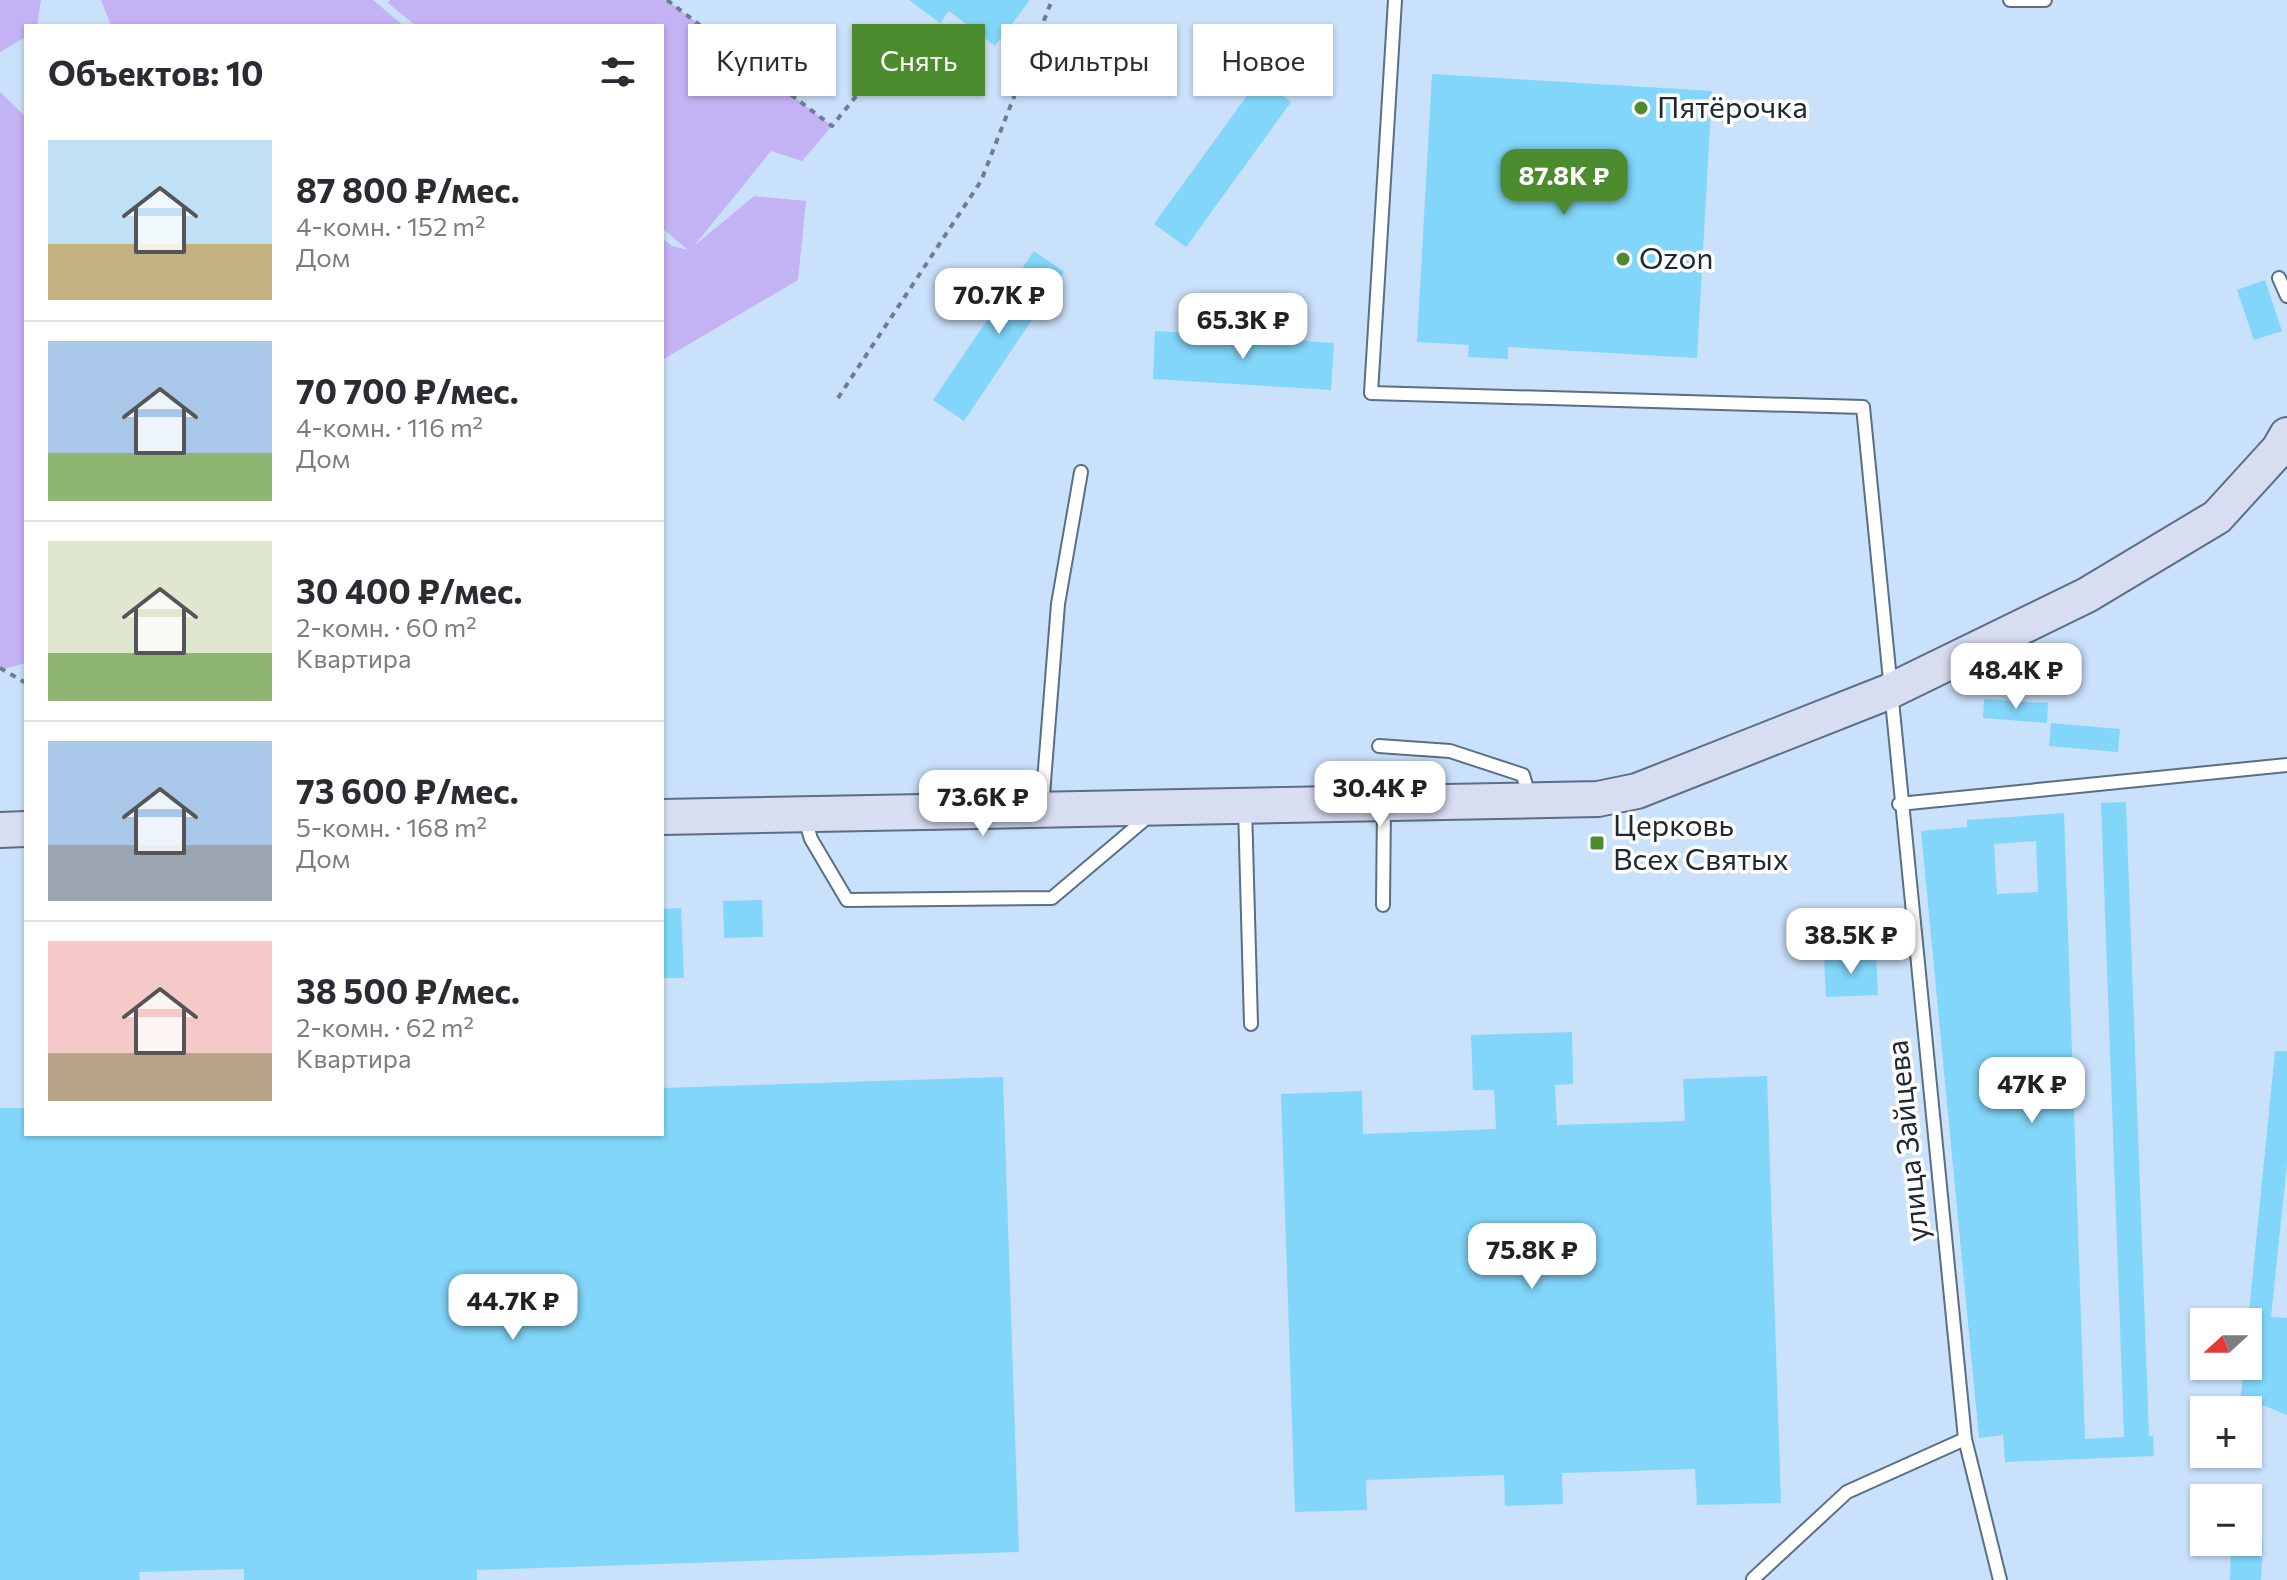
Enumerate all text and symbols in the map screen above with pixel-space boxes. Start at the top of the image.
chip: Купить [688,24,836,96]
chip: Снять [852,24,985,96]
chip: Фильтры [1001,24,1177,96]
chip: Новое [1193,24,1333,96]
icon: filters [596,50,640,94]
text: Объектов: 10 [48,51,264,93]
place label: Пятёрочка [1657,87,1808,124]
marker: Пятёрочка [1632,99,1650,117]
pin: 87.8K ₽ [1490,149,1638,217]
text: 87.8K ₽ [1519,159,1609,190]
text: 87 800 ₽/мес. [296,168,520,210]
icon: home [112,172,208,268]
text: 4-комн. · 152 m² [296,210,486,241]
place label: Ozon [1639,238,1714,275]
text: Дом [296,241,350,272]
marker: Ozon [1614,250,1632,268]
pin: 70.7K ₽ [925,268,1073,336]
text: 70.7K ₽ [953,278,1045,309]
pin: 65.3K ₽ [1169,293,1317,361]
text: 65.3K ₽ [1196,303,1290,334]
text: 70 700 ₽/мес. [296,369,519,411]
icon: home [112,373,208,469]
text: 4-комн. · 116 m² [296,411,483,442]
text: Дом [296,442,350,473]
text: 30 400 ₽/мес. [296,569,523,611]
icon: home [112,573,208,669]
text: 2-комн. · 60 m² [296,611,477,642]
text: Квартира [296,642,412,673]
pin: 48.4K ₽ [1942,643,2090,711]
text: 48.4K ₽ [1969,653,2063,684]
pin: 30.4K ₽ [1306,761,1454,829]
text: 73 600 ₽/мес. [296,769,519,811]
pin: 73.6K ₽ [909,770,1057,838]
text: 30.4K ₽ [1333,771,1427,802]
icon: home [112,773,208,869]
text: 73.6K ₽ [937,780,1029,811]
place label: Церковь Всех Святых [1613,805,1789,876]
text: 5-комн. · 168 m² [296,811,487,842]
marker: Церковь Всех Святых [1588,834,1606,852]
text: Дом [296,842,350,873]
pin: 38.5K ₽ [1777,908,1925,976]
text: 38.5K ₽ [1804,918,1898,949]
text: 38 500 ₽/мес. [296,969,520,1011]
icon: home [112,973,208,1069]
text: 2-комн. · 62 m² [296,1011,474,1042]
street label: улица Зайцева [1877,1039,1934,1244]
text: Квартира [296,1042,412,1073]
pin: 47K ₽ [1976,1057,2088,1125]
text: 47K ₽ [1997,1067,2067,1098]
pin: 75.8K ₽ [1458,1223,1606,1291]
text: 75.8K ₽ [1486,1233,1578,1264]
pin: 44.7K ₽ [439,1274,587,1342]
text: 44.7K ₽ [467,1284,559,1315]
north arrow [2190,1308,2262,1380]
map controls [2190,1308,2262,1556]
button: + [2190,1396,2262,1468]
button: − [2190,1484,2262,1556]

